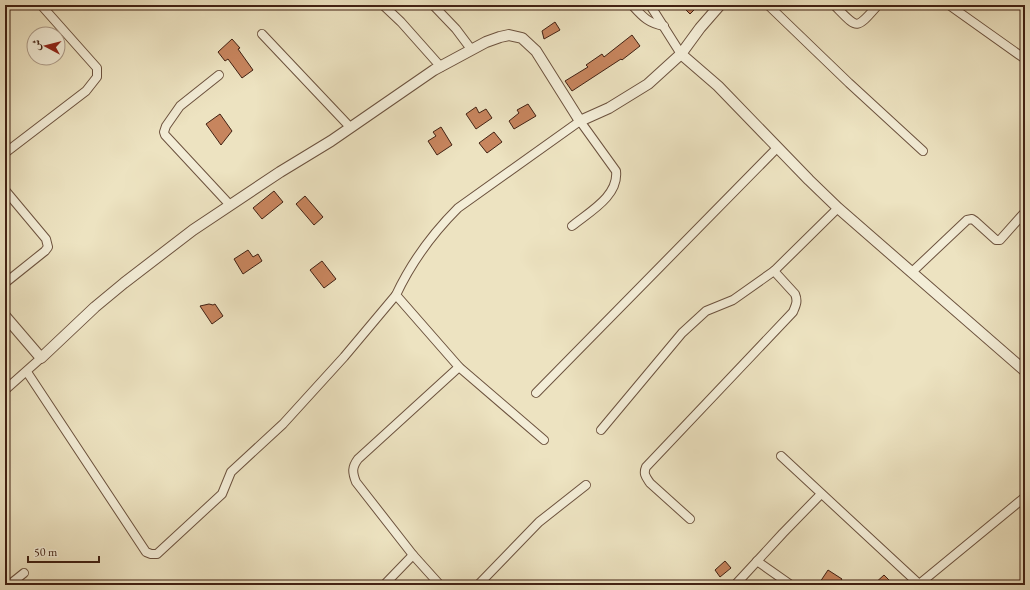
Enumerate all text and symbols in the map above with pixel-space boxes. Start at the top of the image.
north arrow [26,26,66,66]
text: ش [28,38,44,51]
scale bar [28,538,99,564]
text: 50 m [34,544,58,560]

